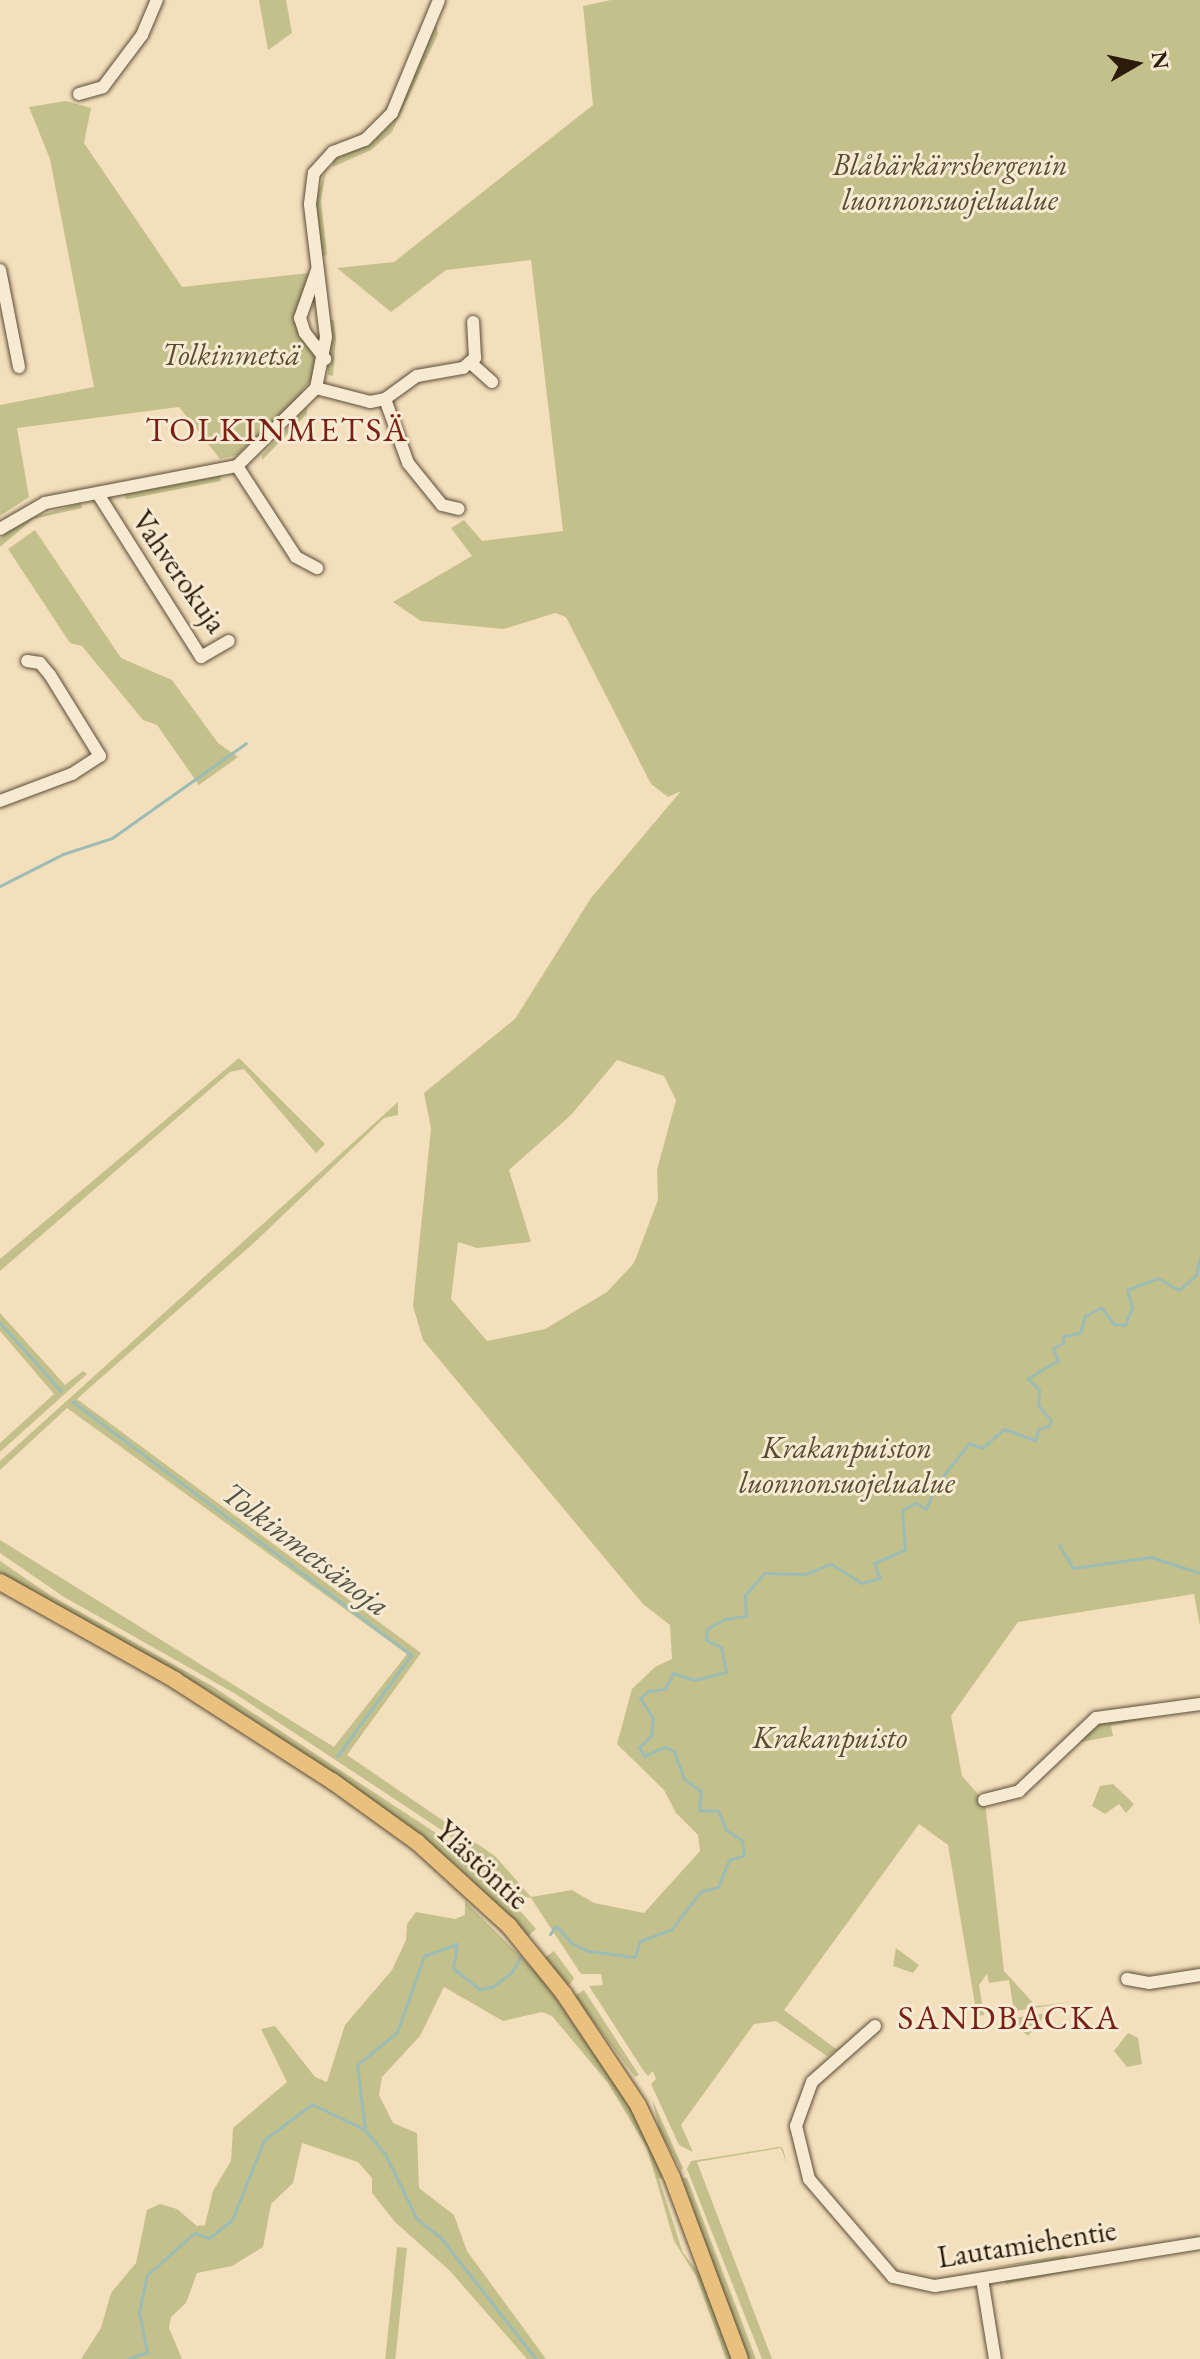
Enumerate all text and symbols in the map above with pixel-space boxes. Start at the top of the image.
north arrow [1096,24,1176,104]
text: N [1144,49,1176,71]
park label: Blåbärkärrsbergenin luonnonsuojelualue [833,147,1067,218]
park label: Tolkinmetsä [162,337,300,373]
district label: TOLKINMETSÄ [145,410,409,450]
street label: Vahverokuja [124,504,234,640]
park label: Krakanpuiston luonnonsuojelualue [739,1430,955,1500]
water label: Tolkinmetsänoja [215,1473,397,1625]
park label: Krakanpuisto [753,1720,907,1756]
street label: Ylästöntie [428,1813,536,1917]
district label: SANDBACKA [897,1998,1121,2038]
street label: Lautamiehentie [935,2212,1119,2276]

